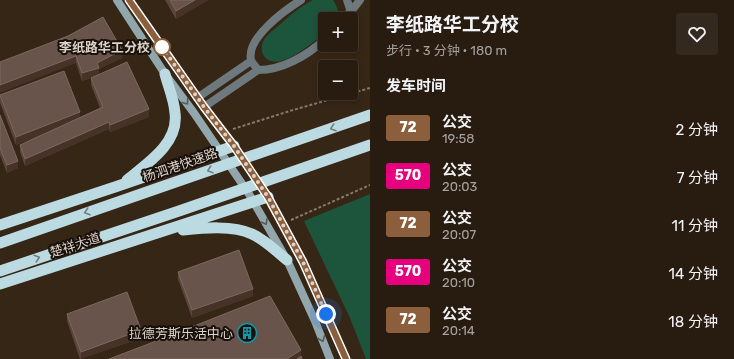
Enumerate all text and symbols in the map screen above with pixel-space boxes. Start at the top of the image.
map controls [318,12,358,100]
button: + [318,12,358,52]
text: 李纸路华工分校 [386,13,519,36]
button: heart [676,13,718,55]
marker: 李纸路华工分校 [153,38,171,56]
place label: 李纸路华工分校 [59,40,150,55]
text: 步行 · 3 分钟 · 180 m [386,43,507,58]
button: − [318,60,358,100]
text: 发车时间 [386,77,446,95]
one-way arrow [181,98,188,105]
text: 公交 [442,113,472,131]
text: 72 [399,119,417,136]
text: 2 分钟 [676,121,718,139]
one-way arrow [330,123,337,131]
text: 19:58 [442,131,475,146]
street label: 杨泗港快速路 [141,145,219,185]
text: 公交 [442,161,472,179]
one-way arrow [207,165,214,173]
text: 570 [395,167,421,184]
text: 7 分钟 [677,169,718,187]
text: 20:03 [442,179,477,194]
one-way arrow [84,208,91,216]
text: 公交 [442,209,472,227]
text: 72 [399,215,417,232]
text: 11 分钟 [671,217,718,235]
one-way arrow [261,218,268,225]
text: 20:07 [442,227,476,242]
street label: 楚祥大道 [48,230,102,260]
one-way arrow [33,255,40,263]
text: 公交 [442,257,472,275]
text: 570 [395,263,421,280]
text: 14 分钟 [669,265,718,283]
text: 20:10 [442,275,475,290]
your location [316,304,336,324]
text: 公交 [442,305,472,323]
text: 72 [399,311,417,328]
text: 18 分钟 [668,313,718,331]
building icon: 拉德芳斯乐活中心 [236,322,258,344]
text: 20:14 [442,323,475,338]
place label: 拉德芳斯乐活中心 [129,326,233,341]
one-way arrow [317,335,325,342]

